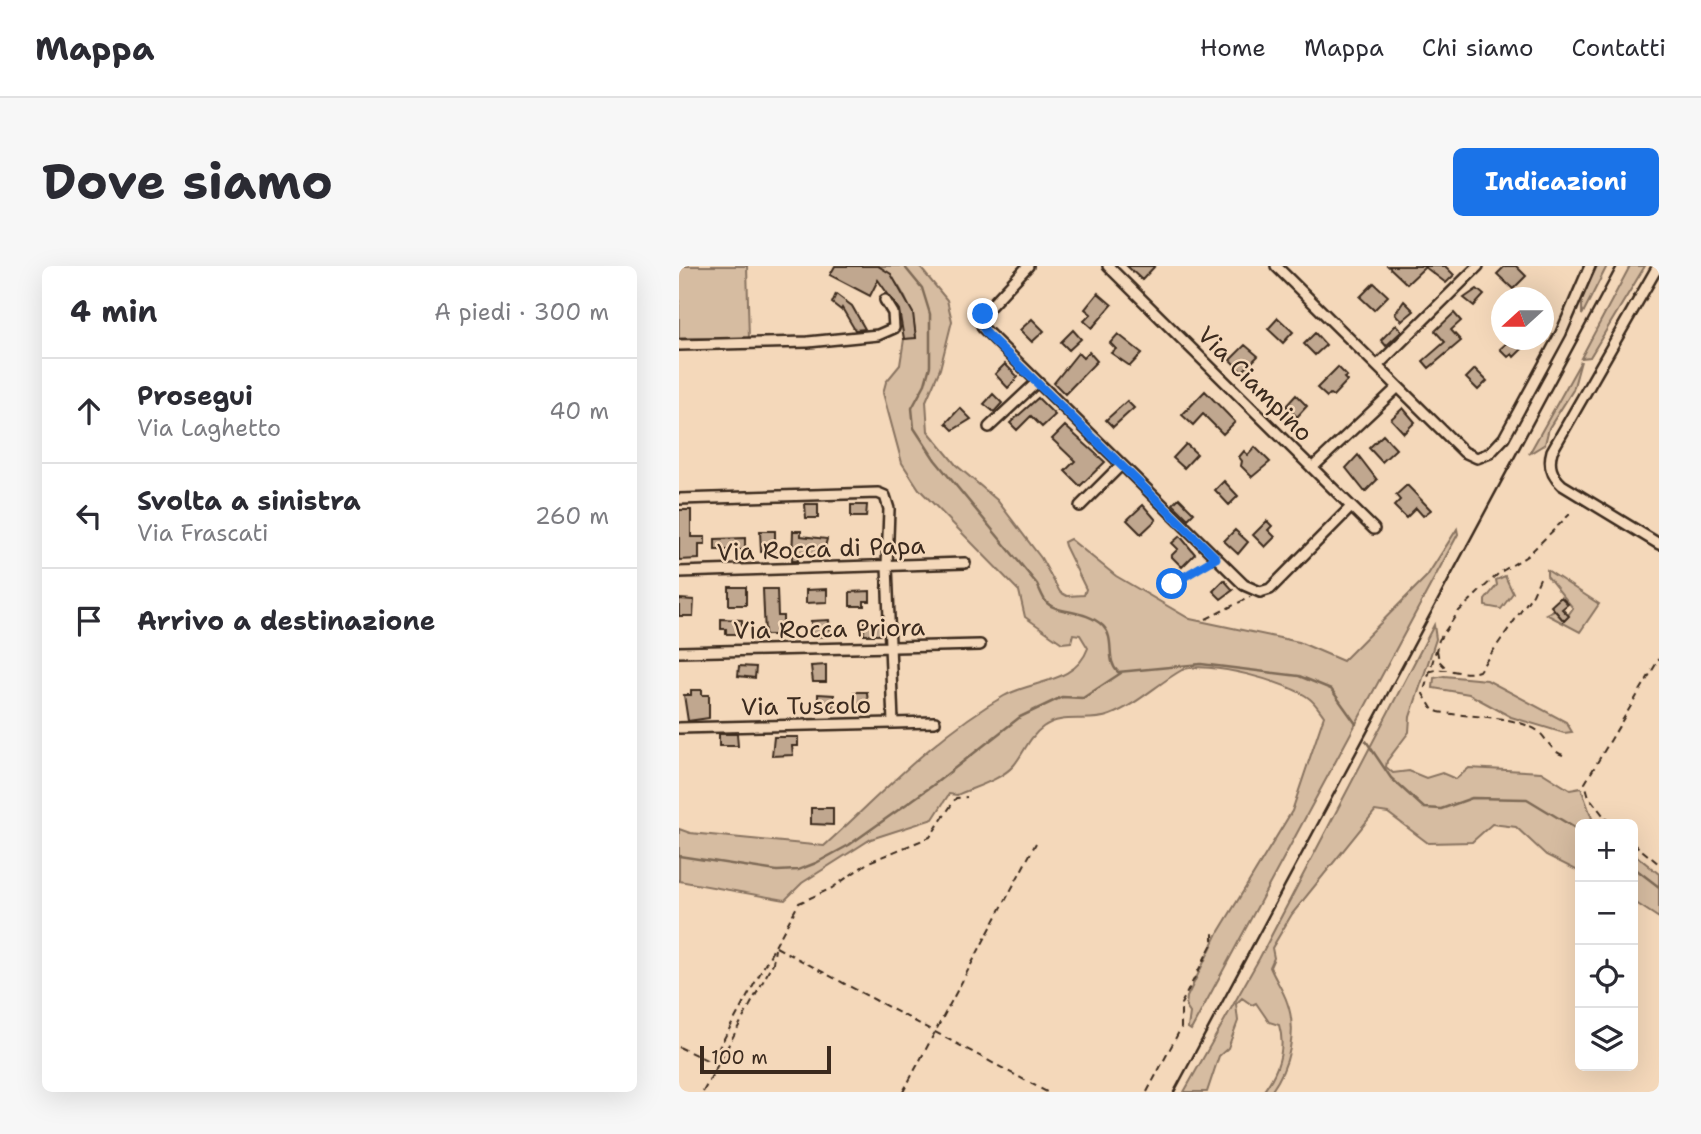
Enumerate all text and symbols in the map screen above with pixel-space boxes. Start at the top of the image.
text: Mappa [35,26,155,71]
text: Home [1200,32,1266,64]
text: Mappa [1304,32,1384,64]
text: Chi siamo [1422,32,1534,64]
text: Contatti [1572,32,1666,64]
button: Indicazioni [1453,148,1659,216]
text: Dove siamo [42,149,333,215]
north arrow [1491,287,1554,350]
text: 4 min [70,291,157,332]
text: A piedi · 300 m [434,297,609,327]
route end [967,298,998,329]
street label: Via Ciampino [1190,319,1320,449]
text: Prosegui [137,378,253,413]
icon: ahead [70,392,108,430]
text: 40 m [549,396,609,426]
text: Via Laghetto [137,413,281,443]
text: Svolta a sinistra [137,483,361,518]
icon: left [70,497,108,535]
text: 260 m [535,501,609,531]
text: Via Frascati [137,518,269,548]
street label: Via Rocca di Papa [716,529,926,569]
route start [1156,568,1187,599]
icon: arrive [70,602,108,640]
text: Arrivo a destinazione [137,603,435,638]
street label: Via Rocca Priora [733,611,925,647]
street label: Via Tuscolo [741,689,871,723]
map controls [1575,819,1638,1071]
button: + [1575,819,1638,882]
button: − [1575,882,1638,945]
button: locate [1575,945,1638,1008]
button: layers [1575,1008,1638,1071]
scale bar [700,1043,831,1075]
text: 100 m [711,1045,768,1070]

